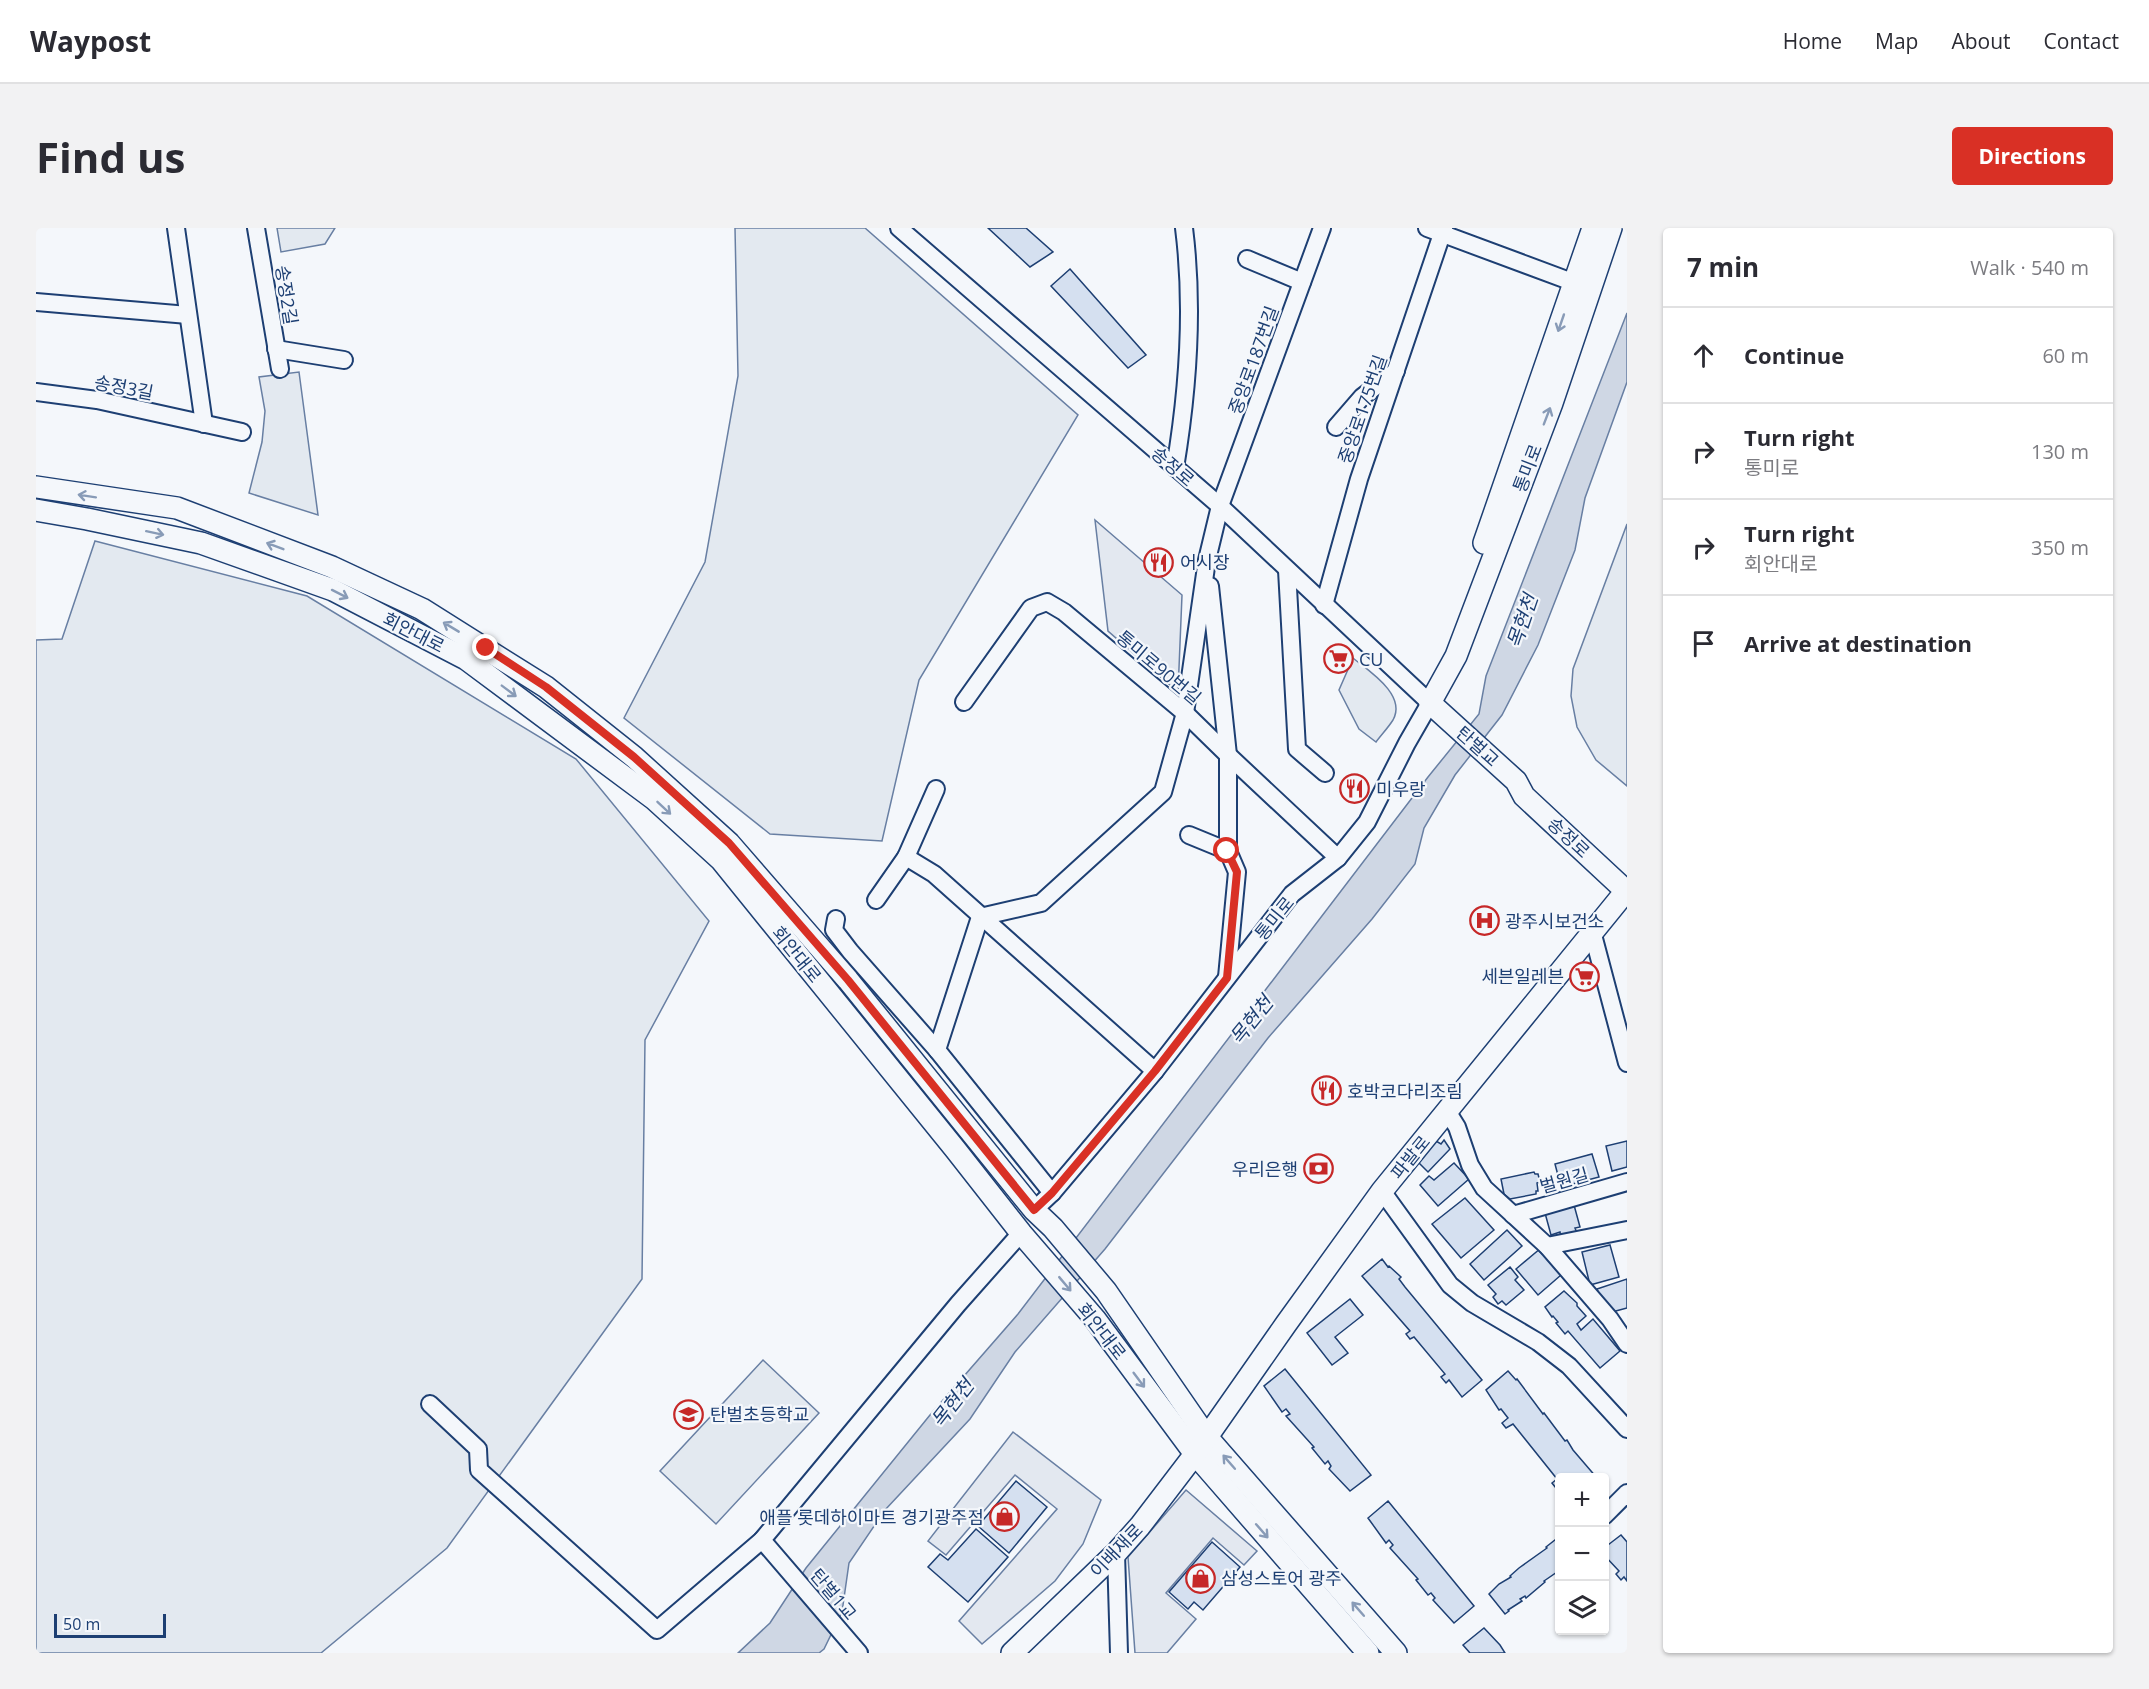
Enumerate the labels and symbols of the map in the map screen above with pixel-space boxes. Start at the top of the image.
street label: 송정2길 [270,263,304,327]
street label: 중앙로187번길 [1222,302,1284,418]
one-way arrow [1554,313,1565,332]
street label: 중앙로175번길 [1332,351,1392,467]
street label: 송정3길 [92,369,156,405]
one-way arrow [1543,407,1554,425]
street label: 송정로 [1146,441,1200,491]
street label: 통미로 [1507,441,1547,495]
one-way arrow [78,490,98,501]
one-way arrow [145,528,165,539]
one-way arrow [266,539,284,550]
restaurant icon: 어시장 [1143,546,1175,578]
place label: 어시장 [1180,550,1230,574]
one-way arrow [331,588,349,600]
water label: 목현천 [1500,588,1545,651]
street label: 회안대로 [379,606,449,658]
one-way arrow [443,621,460,633]
street label: 통미로90번길 [1112,625,1206,709]
route end [472,634,498,660]
supermarket icon: CU [1322,643,1354,675]
place label: CU [1359,647,1383,671]
one-way arrow [500,684,516,697]
street label: 탄벌교 [1452,720,1504,772]
restaurant icon: 미우랑 [1339,773,1371,805]
place label: 미우랑 [1376,777,1426,801]
one-way arrow [657,801,672,815]
street label: 송정로 [1543,811,1595,863]
route start [1213,837,1239,863]
street label: 통미로 [1249,891,1299,945]
hospital icon: 광주시보건소 [1468,905,1500,937]
place label: 광주시보건소 [1505,909,1604,933]
street label: 회안대로 [767,921,827,987]
supermarket icon: 세븐일레븐 [1569,960,1601,992]
place label: 세븐일레븐 [1481,964,1564,988]
water label: 목현천 [1223,988,1280,1050]
restaurant icon: 호박코다리조림 [1310,1075,1342,1107]
place label: 호박코다리조림 [1347,1079,1463,1103]
street label: 파발로 [1385,1130,1435,1184]
bank icon: 우리은행 [1303,1153,1335,1185]
place label: 우리은행 [1232,1157,1298,1181]
street label: 벌원길 [1537,1162,1591,1198]
one-way arrow [1058,1276,1071,1292]
street label: 회안대로 [1072,1298,1132,1364]
water label: 목현천 [924,1371,981,1433]
one-way arrow [1133,1371,1146,1387]
school or university icon: 탄벌초등학교 [673,1398,705,1430]
place label: 탄벌초등학교 [710,1402,809,1426]
one-way arrow [1222,1455,1236,1470]
shop icon: 애플 롯데하이마트 경기광주점 [989,1501,1021,1533]
place label: 애플 롯데하이마트 경기광주점 [759,1505,984,1529]
street label: 이배재로 [1084,1518,1148,1582]
one-way arrow [1255,1523,1269,1538]
shop icon: 삼성스토어 광주 [1184,1562,1216,1594]
street label: 탄벌1교 [806,1563,862,1625]
place label: 삼성스토어 광주 [1221,1566,1342,1590]
one-way arrow [1351,1602,1365,1617]
scale bar [54,1611,166,1638]

